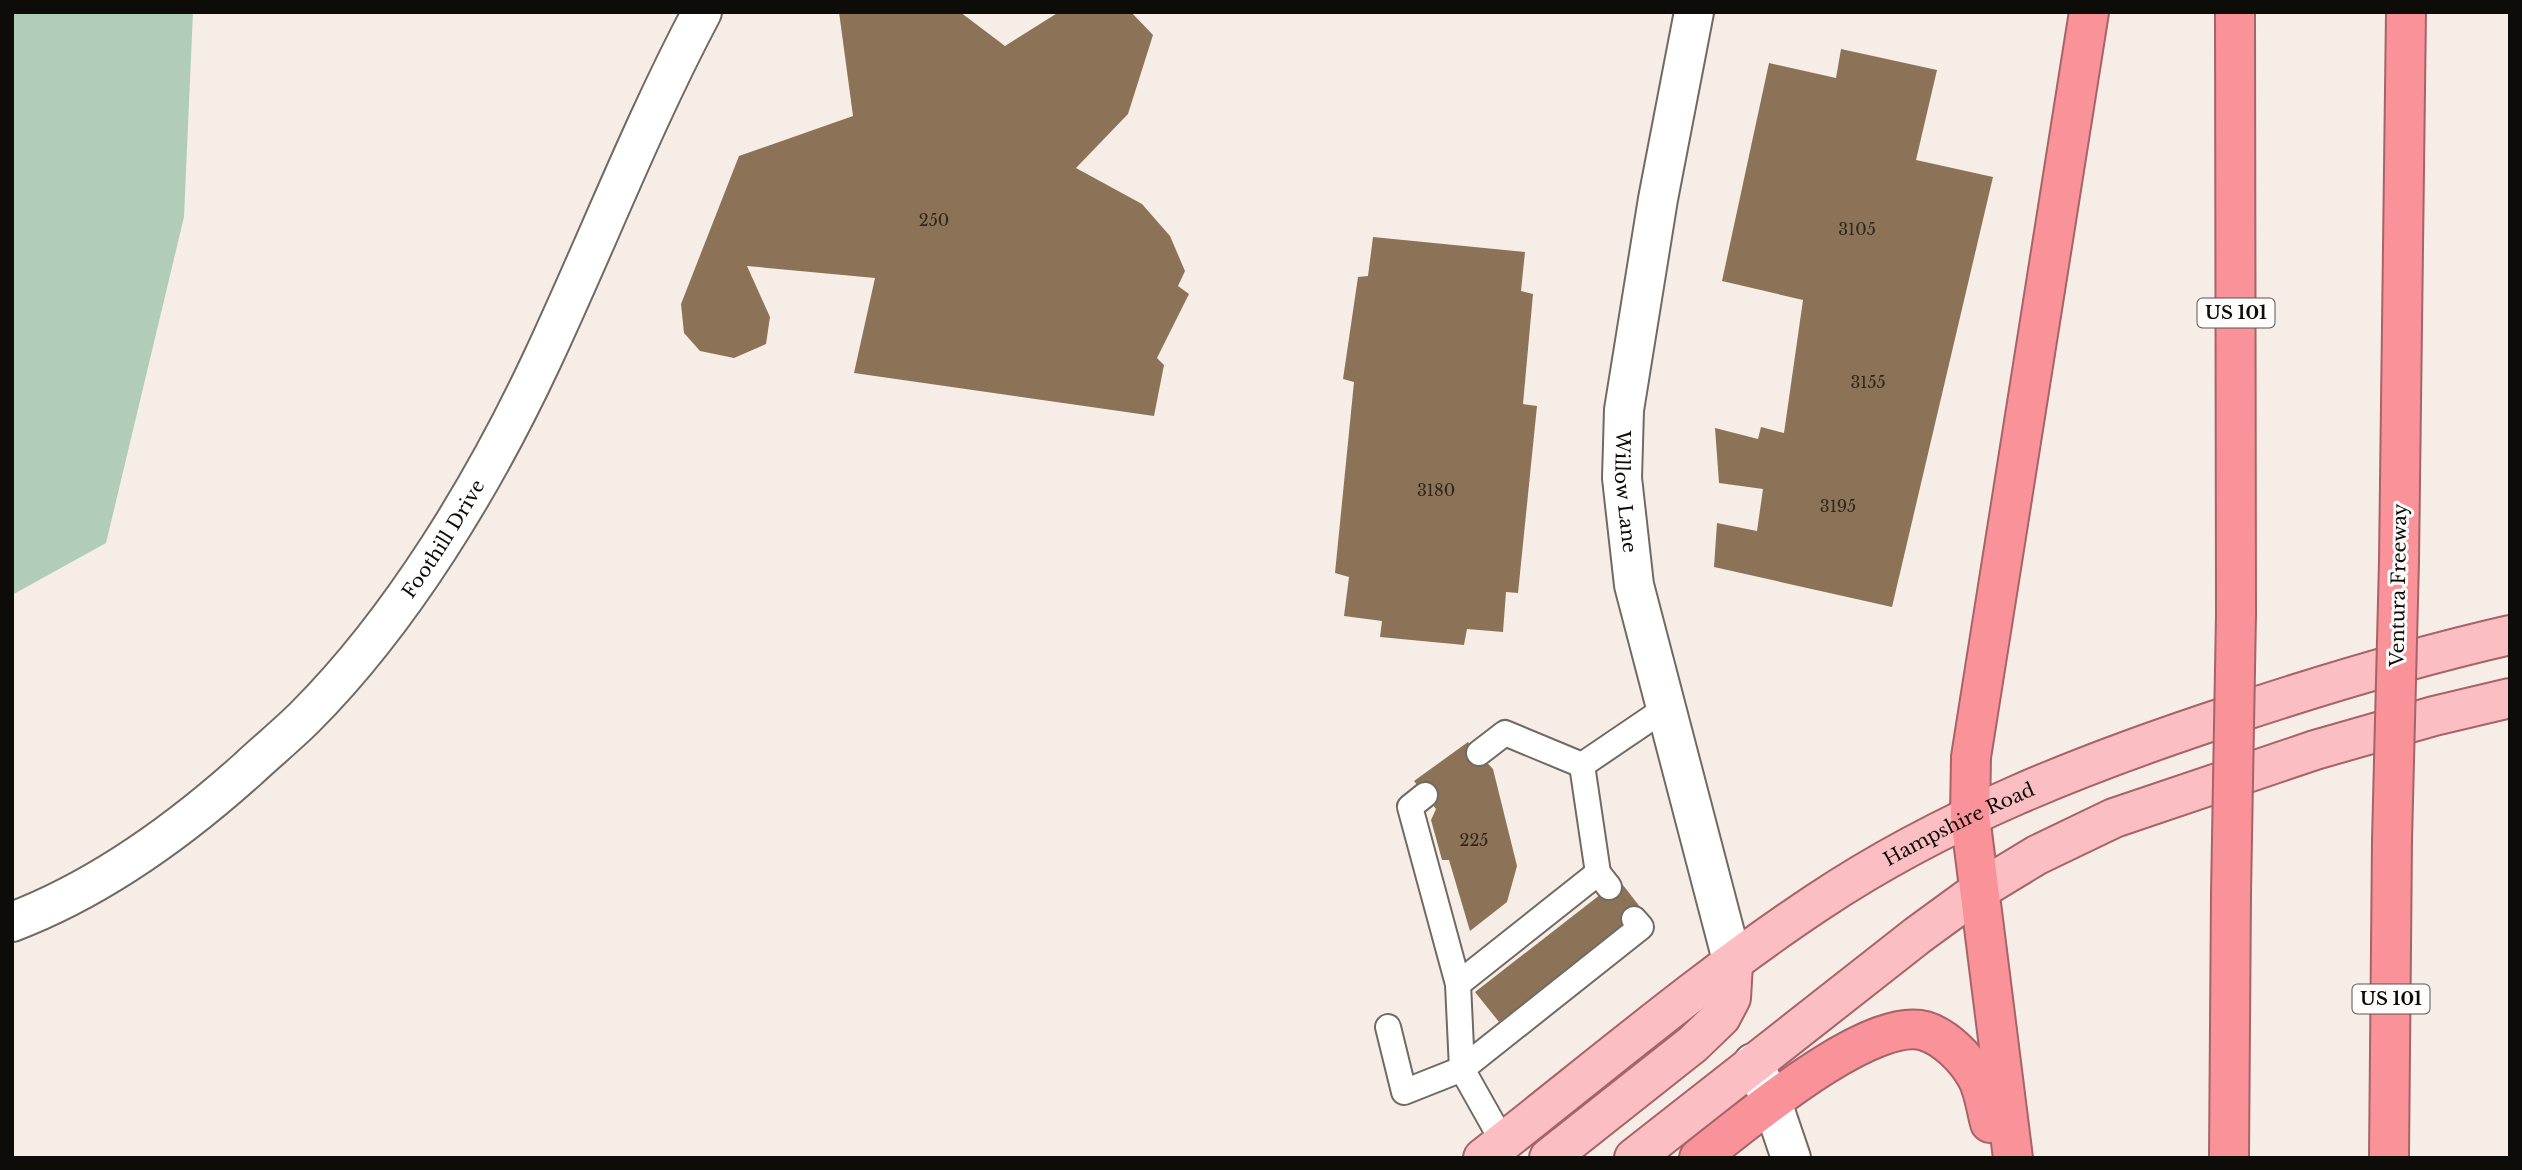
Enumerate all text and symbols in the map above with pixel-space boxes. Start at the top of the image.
house number: 250 [919,210,949,230]
house number: 3105 [1838,219,1876,239]
road number: US 101 [2198,298,2274,328]
house number: 3155 [1850,372,1886,392]
street label: Willow Lane [1610,429,1641,554]
street label: Foothill Drive [397,476,490,603]
house number: 3180 [1417,480,1455,500]
house number: 3195 [1820,496,1856,516]
street label: Ventura Freeway [2386,503,2411,668]
street label: Hampshire Road [1879,778,2038,871]
house number: 225 [1460,830,1488,850]
road number: US 101 [2352,984,2430,1014]

